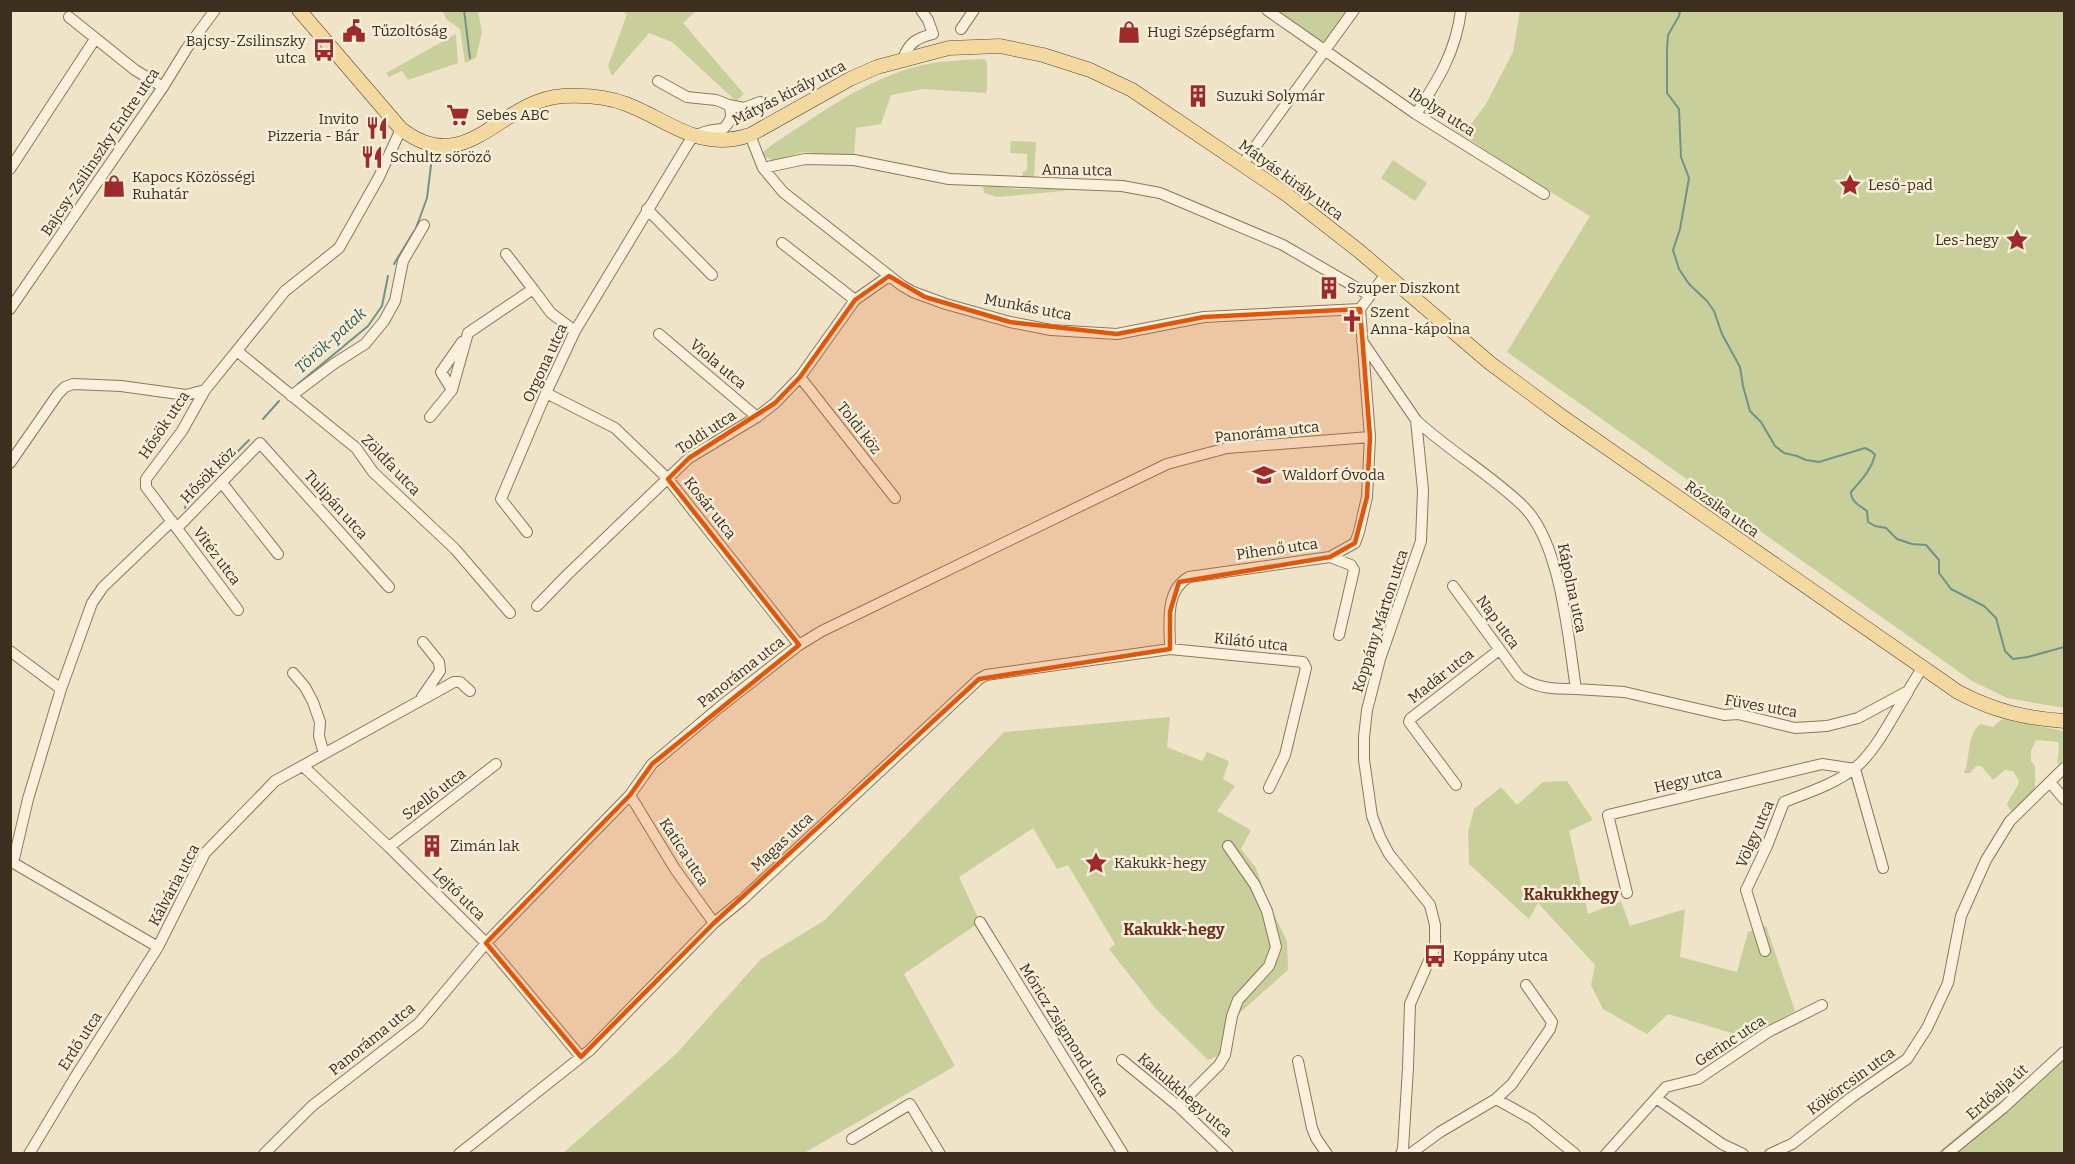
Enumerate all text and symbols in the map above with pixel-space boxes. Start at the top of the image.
public building icon: Tűzoltóság [341,18,367,44]
shop icon: Hugi Szépségfarm [1116,19,1142,45]
place label: Tűzoltóság [372,22,447,40]
place label: Hugi Szépségfarm [1147,23,1276,41]
place label: Bajcsy-Zsilinszky utca [186,32,306,67]
bus stop icon: Bajcsy-Zsilinszky utca [311,37,337,63]
street label: Mátyás király utca [729,57,849,129]
street label: Bajcsy-Zsilinszky Endre utca [37,65,163,239]
building icon: Suzuki Solymár [1185,83,1211,109]
street label: Ibolya utca [1405,84,1479,140]
place label: Suzuki Solymár [1216,87,1325,105]
supermarket icon: Sebes ABC [445,102,471,128]
place label: Sebes ABC [476,106,549,124]
place label: Invito Pizzeria - Bár [267,110,359,145]
restaurant icon: Invito Pizzeria - Bár [364,115,390,141]
street label: Mátyás király utca [1235,136,1347,224]
restaurant icon: Schultz söröző [359,144,385,170]
place label: Schultz söröző [390,148,491,166]
street label: Anna utca [1042,160,1112,180]
place label: Kapocs Közösségi Ruhatár [132,168,256,203]
place icon: Leső-pad [1837,172,1863,198]
shop icon: Kapocs Közösségi Ruhatár [101,173,127,199]
place label: Leső-pad [1868,176,1933,194]
place icon: Les-hegy [2004,227,2030,253]
place label: Les-hegy [1935,231,1999,249]
building icon: Szuper Diszkont [1316,275,1342,301]
place label: Szuper Diszkont [1347,279,1461,297]
street label: Munkás utca [983,290,1073,324]
water label: Török-patak [291,303,370,377]
place label: Szent Anna-kápolna [1370,303,1470,338]
church icon: Szent Anna-kápolna [1339,308,1365,334]
street label: Orgona utca [519,321,571,405]
street label: Viola utca [686,335,750,393]
street label: Hősök utca [135,388,193,462]
street label: Toldi köz [833,398,885,458]
street label: Toldi utca [673,406,739,458]
street label: Panoráma utca [1214,418,1320,446]
street label: Zöldfa utca [358,431,424,499]
street label: Hősök köz [177,443,239,507]
school or university icon: Waldorf Óvoda [1251,462,1277,488]
place label: Waldorf Óvoda [1282,466,1385,484]
street label: Tulipán utca [300,467,372,543]
street label: Kosár utca [680,473,740,543]
street label: Rózsika utca [1681,477,1763,541]
street label: Vitéz utca [189,523,245,589]
street label: Pihenő utca [1235,534,1319,564]
street label: Kápolna utca [1554,542,1590,634]
street label: Koppány Márton utca [1348,547,1412,695]
street label: Nap utca [1473,592,1523,652]
street label: Kilátó utca [1213,629,1289,655]
street label: Panoráma utca [694,633,788,711]
street label: Madár utca [1405,645,1477,707]
street label: Füves utca [1723,691,1799,721]
street label: Hegy utca [1652,763,1724,797]
street label: Szellő utca [399,764,469,824]
street label: Völgy utca [1732,798,1778,870]
street label: Magas utca [747,809,817,875]
street label: Katica utca [656,815,712,889]
building icon: Zimán lak [419,833,445,859]
place label: Zimán lak [450,837,520,855]
street label: Kálvária utca [145,841,203,929]
place icon: Kakukk-hegy [1083,850,1109,876]
place label: Kakukk-hegy [1114,854,1206,872]
street label: Lejtő utca [429,864,489,924]
district label: Kakukkhegy [1523,885,1619,904]
district label: Kakukk-hegy [1123,920,1225,939]
bus stop icon: Koppány utca [1422,943,1448,969]
place label: Koppány utca [1453,947,1548,965]
street label: Móricz Zsigmond utca [1016,960,1112,1100]
street label: Panoráma utca [326,999,418,1079]
street label: Erdő utca [54,1008,106,1074]
street label: Gerinc utca [1691,1012,1769,1070]
street label: Kökörcsin utca [1804,1043,1898,1119]
street label: Kakukkhegy utca [1134,1049,1236,1141]
street label: Erdőalja út [1963,1060,2032,1124]

